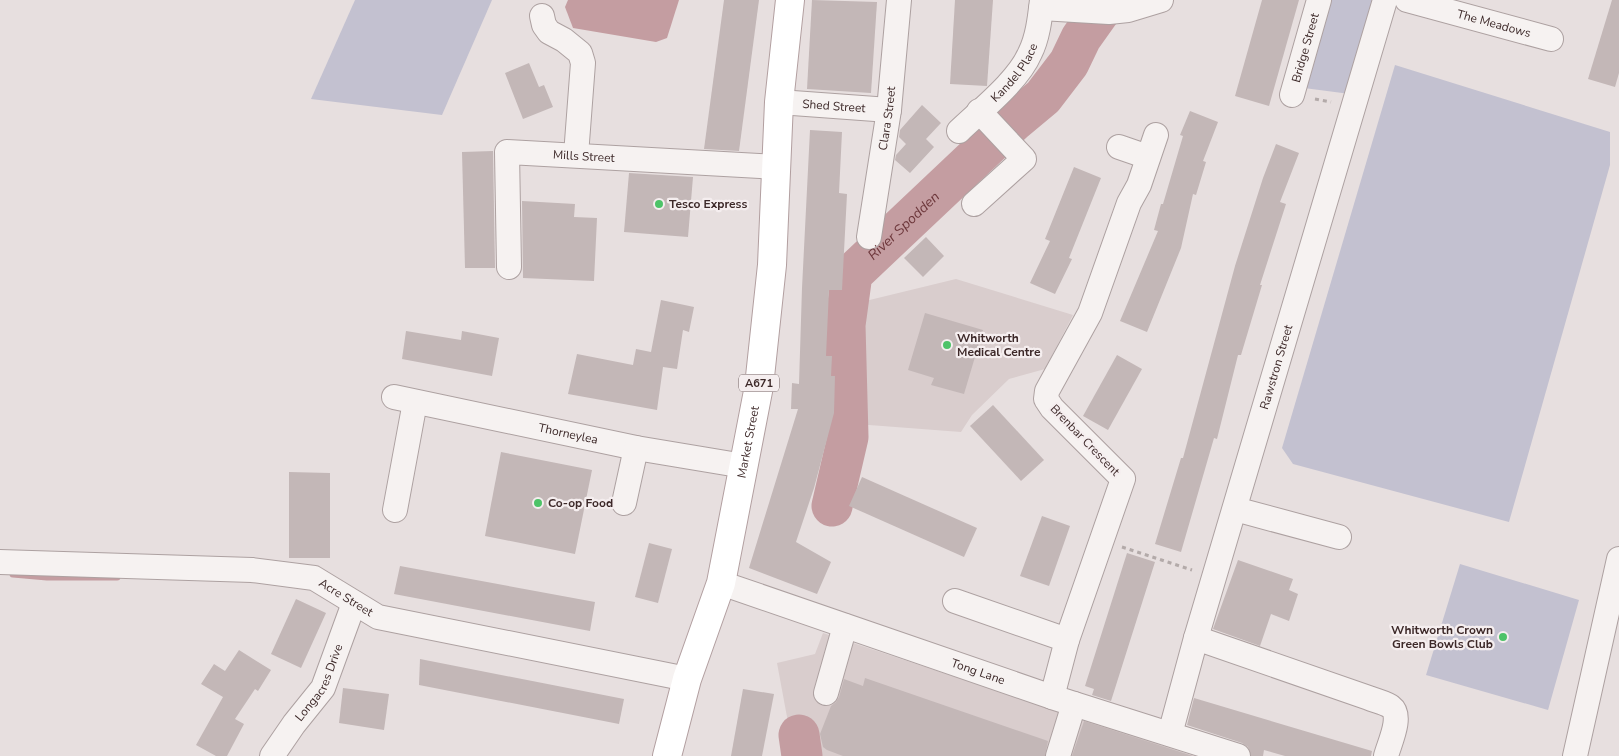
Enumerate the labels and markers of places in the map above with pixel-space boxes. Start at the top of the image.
place label: Tesco Express [669,196,747,212]
marker: Tesco Express [653,198,665,210]
place label: Whitworth Medical Centre [957,330,1041,360]
marker: Whitworth Medical Centre [941,339,953,351]
place label: Co-op Food [548,495,613,511]
marker: Co-op Food [532,497,544,509]
place label: Whitworth Crown Green Bowls Club [1391,622,1493,652]
marker: Whitworth Crown Green Bowls Club [1497,631,1509,643]

